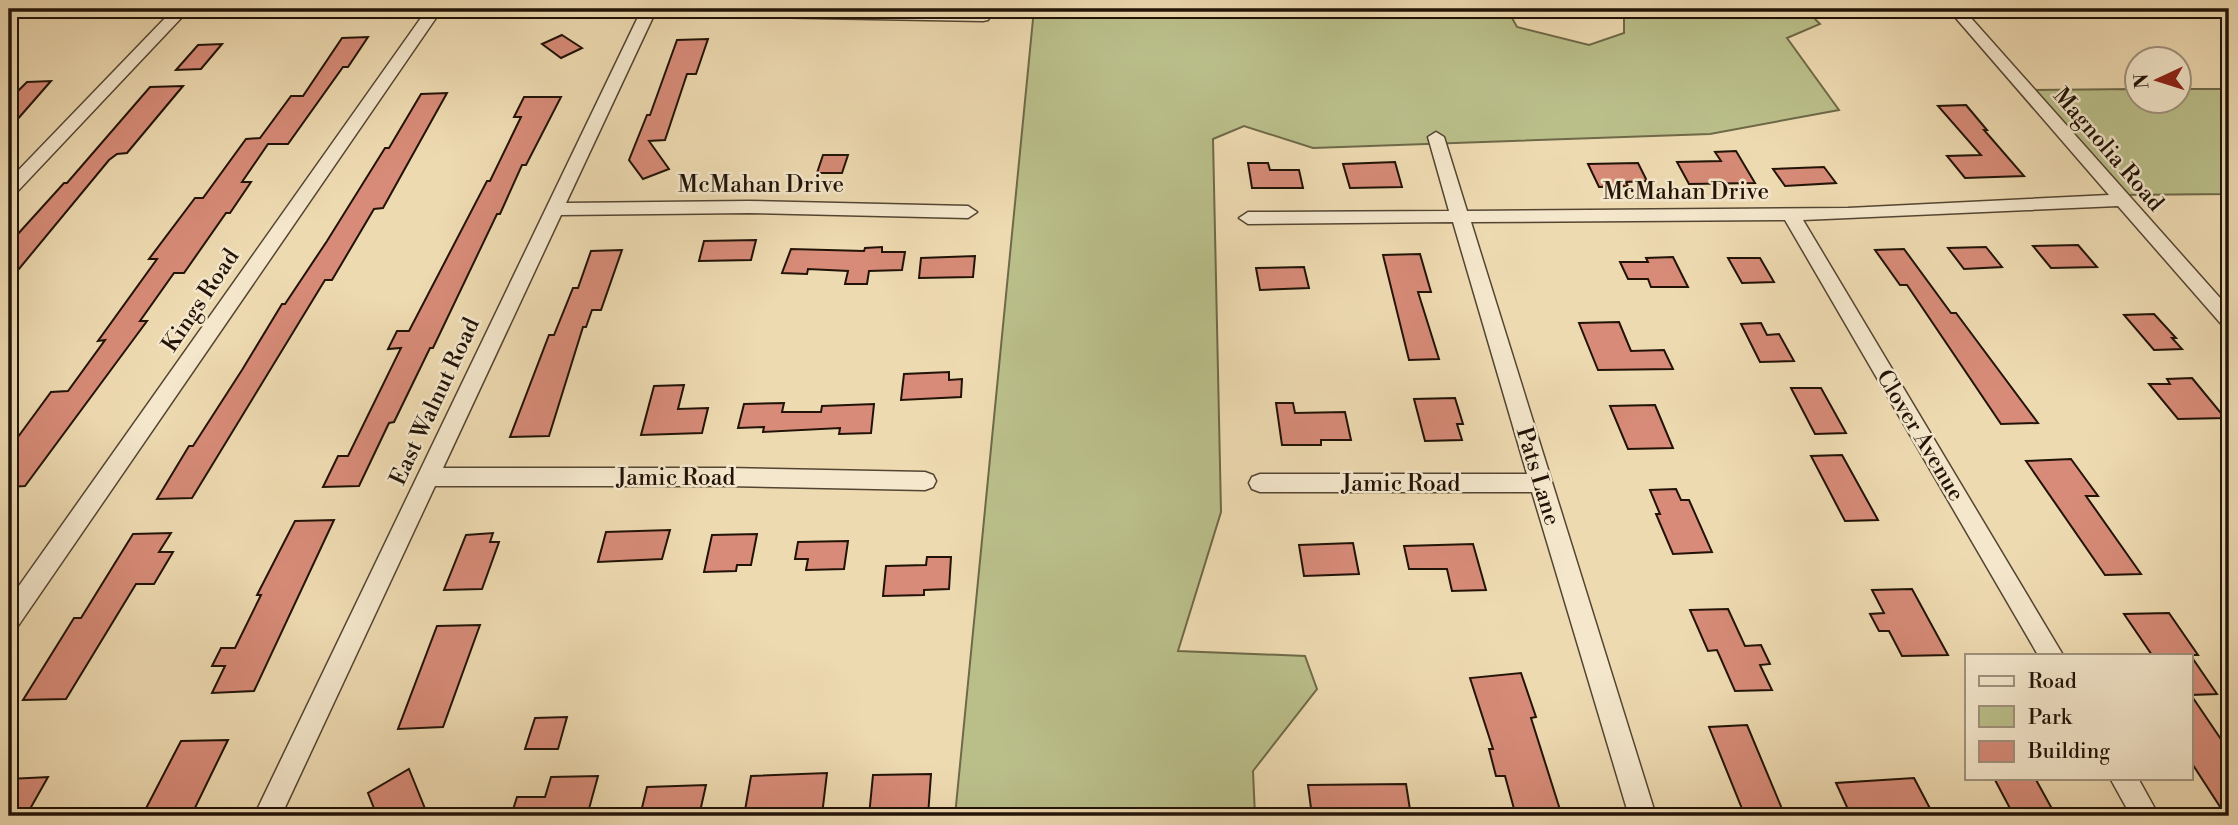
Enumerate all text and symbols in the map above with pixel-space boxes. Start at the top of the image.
north arrow [2122,46,2192,116]
text: N [2130,73,2155,89]
street label: Magnolia Road [2047,82,2170,217]
street label: McMahan Drive [678,171,844,199]
street label: McMahan Drive [1603,178,1769,206]
street label: Kings Road [156,244,245,357]
street label: East Walnut Road [384,313,486,490]
street label: Clover Avenue [1870,365,1970,506]
street label: Pats Lane [1510,424,1566,529]
street label: Jamic Road [616,464,735,492]
street label: Jamic Road [1341,470,1460,498]
legend [1965,654,2192,780]
text: Road [2028,669,2077,695]
text: Park [2028,705,2073,731]
text: Building [2027,739,2110,765]

